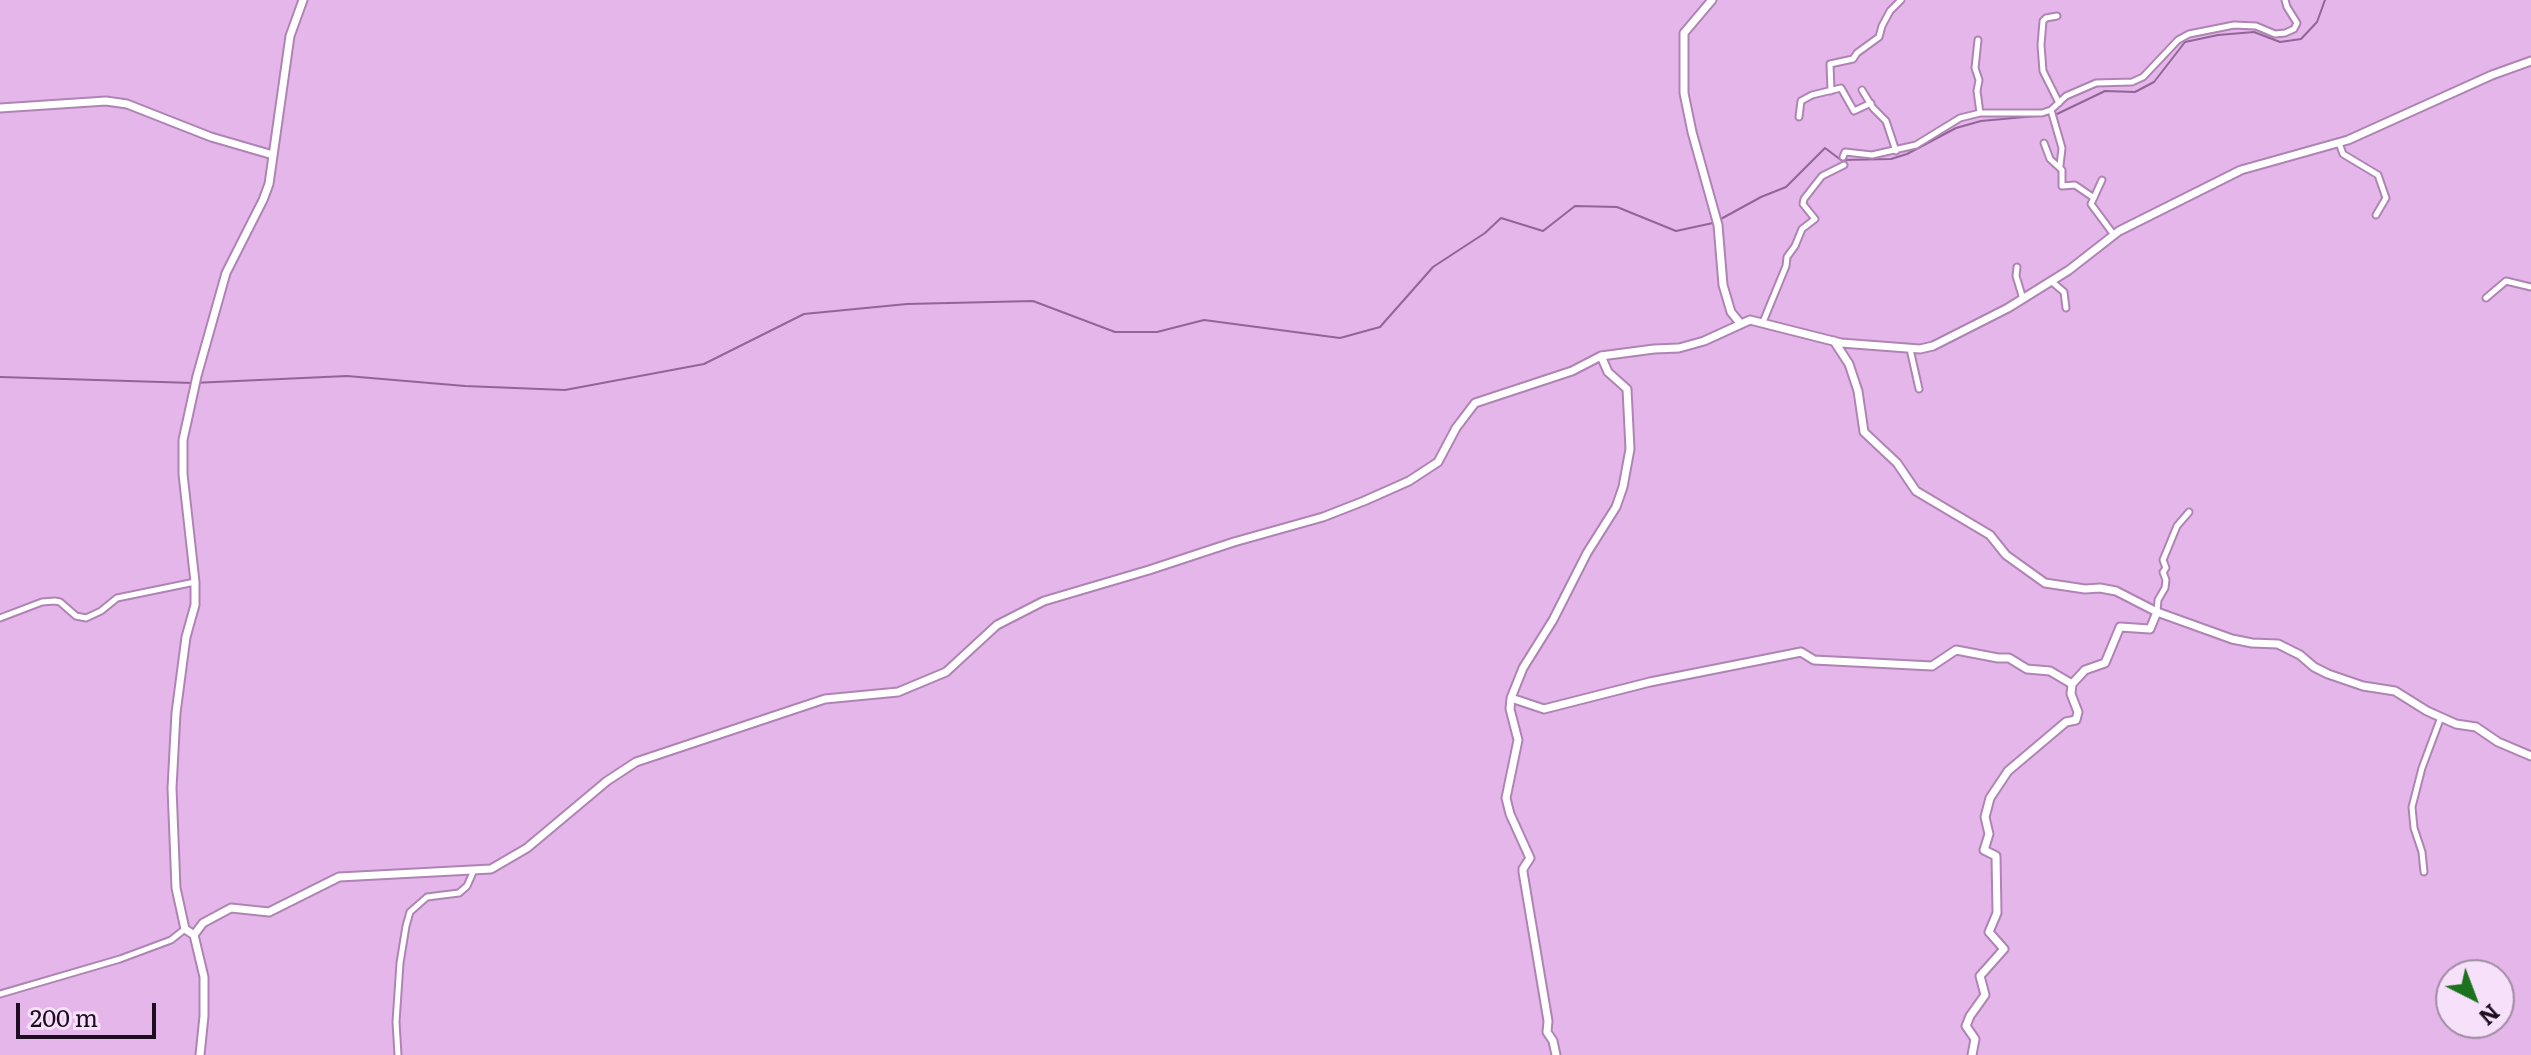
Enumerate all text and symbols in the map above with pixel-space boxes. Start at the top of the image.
north arrow [2435,959,2515,1039]
scale bar [20,987,160,1037]
text: N [2472,997,2508,1034]
text: 200 m [30,999,98,1034]

